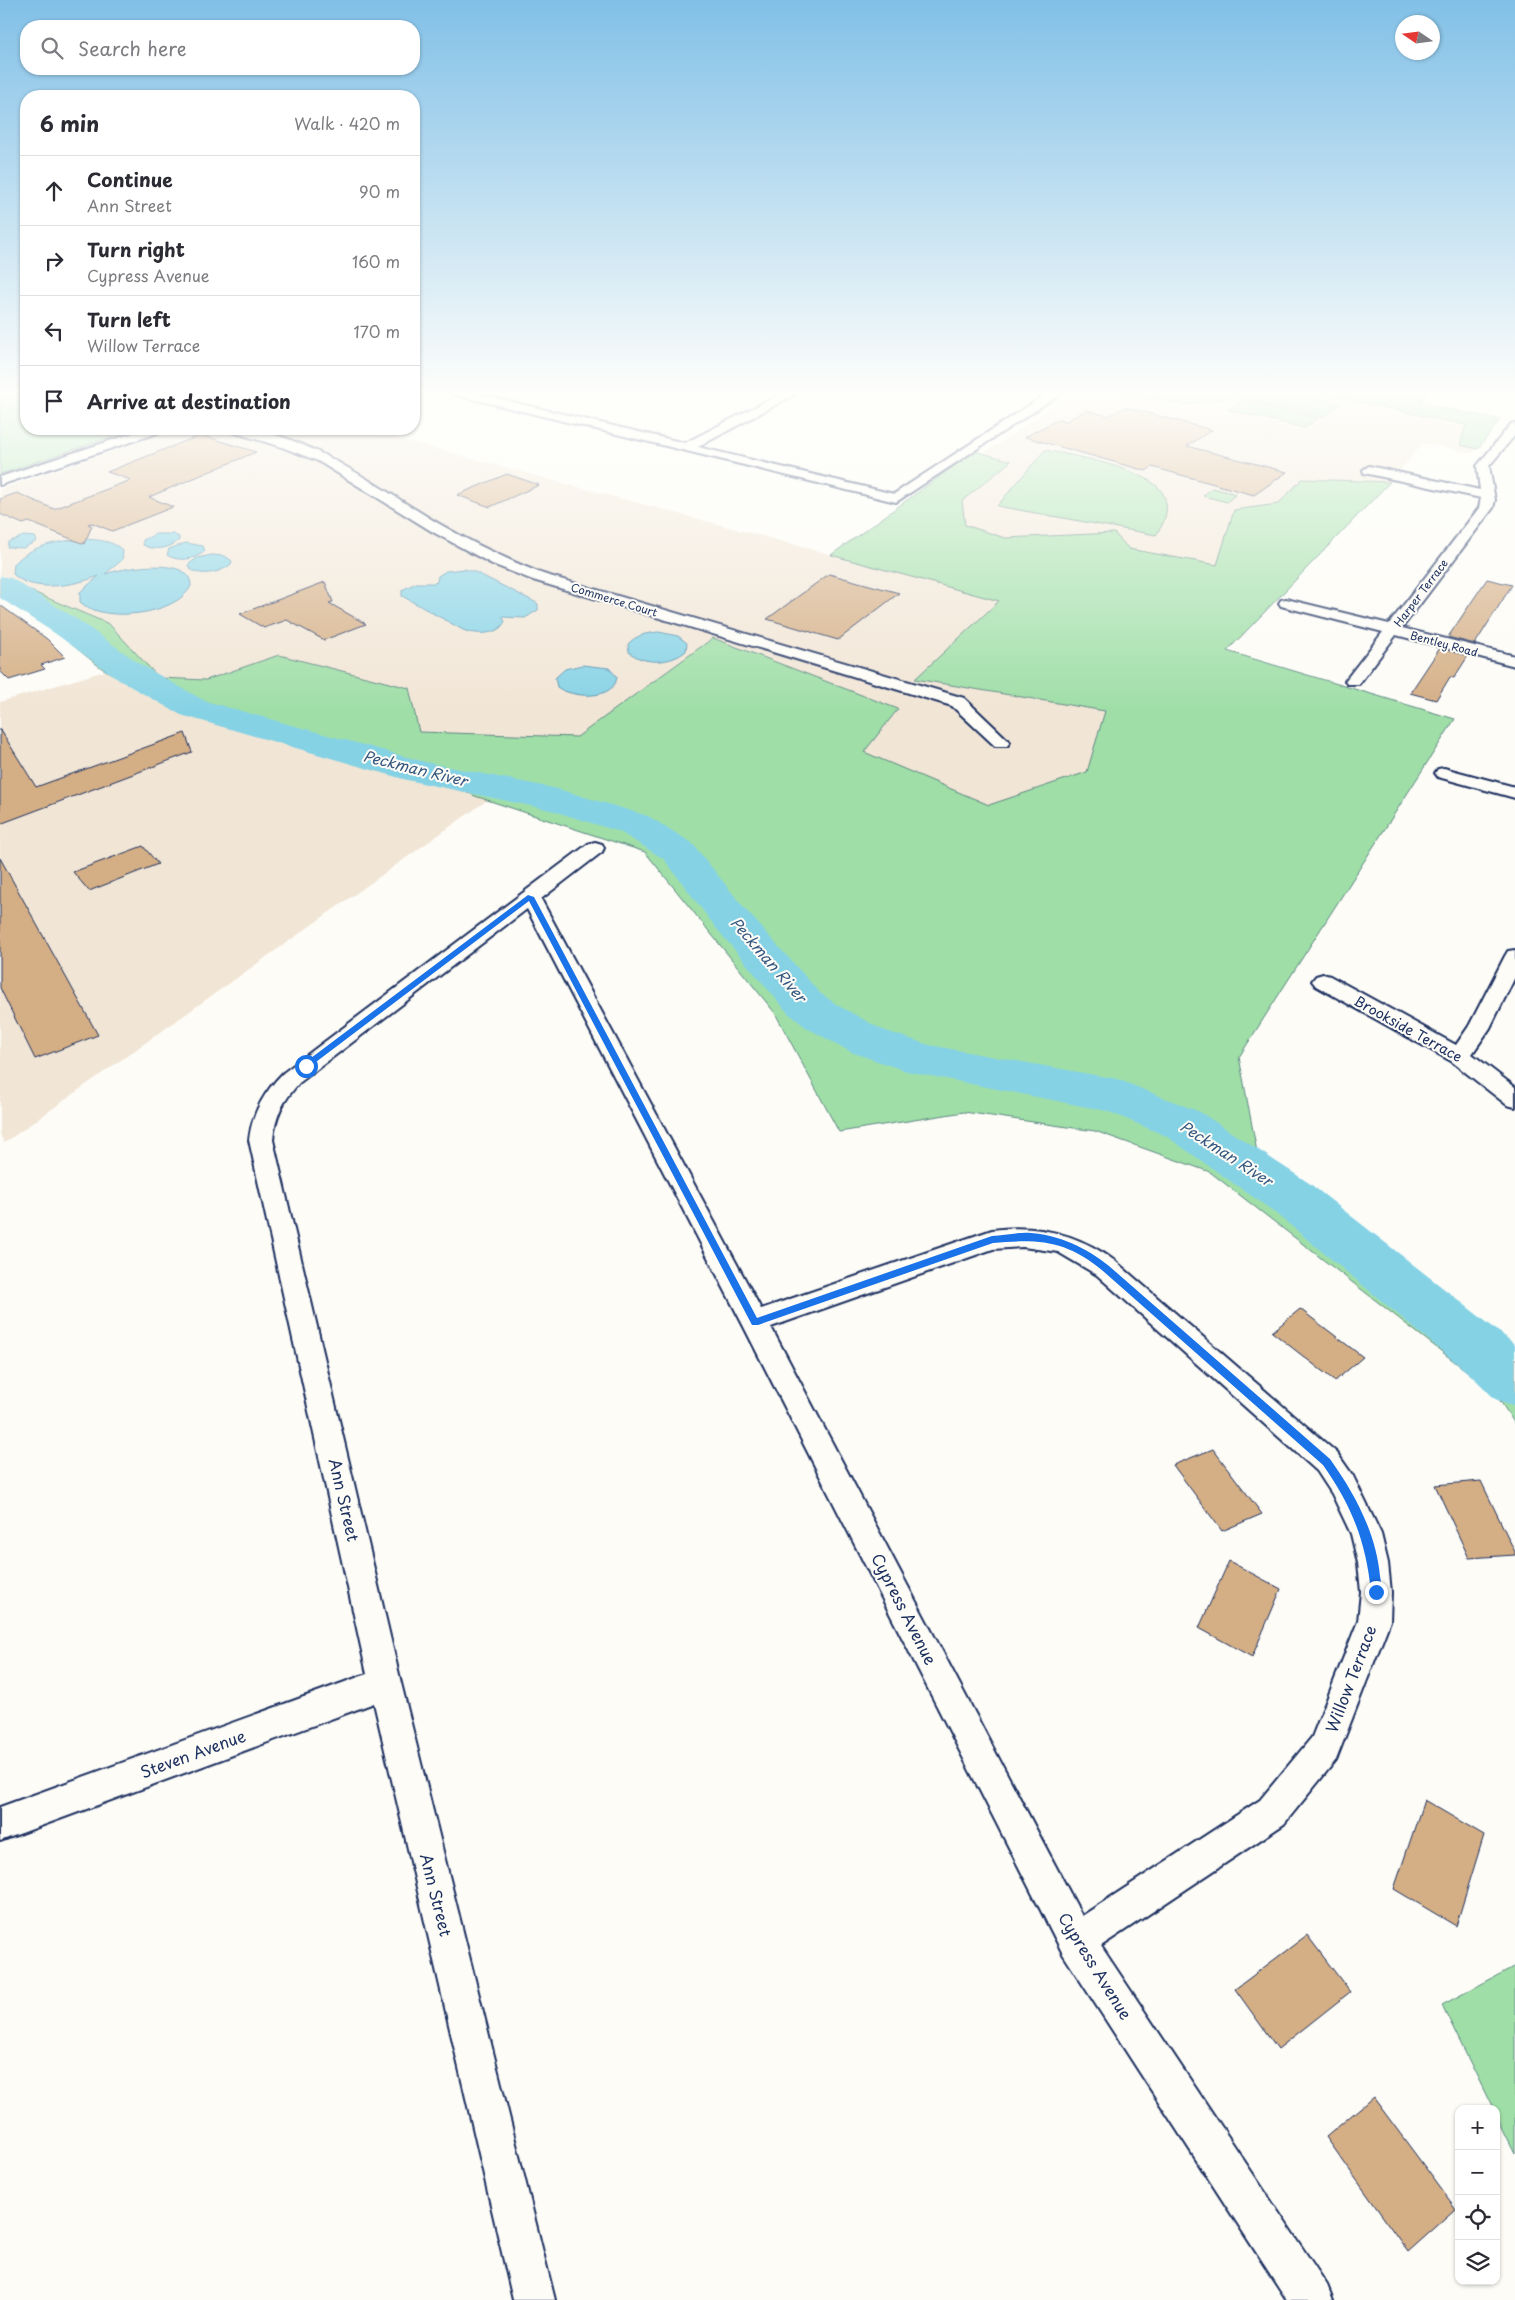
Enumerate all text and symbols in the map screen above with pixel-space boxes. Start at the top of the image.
north arrow [1395,15,1440,60]
search box [20,20,420,75]
icon: search [38,34,66,62]
text: Search here [78,34,187,62]
text: 6 min [40,107,99,139]
text: Walk · 420 m [294,111,400,135]
text: Continue [87,165,173,193]
icon: ahead [40,177,68,205]
text: 90 m [359,179,400,203]
text: Ann Street [87,193,172,217]
text: Turn right [87,235,185,263]
icon: right [40,247,68,275]
text: 160 m [352,249,400,273]
text: Cypress Avenue [87,263,209,287]
text: Turn left [87,305,171,333]
icon: left [40,317,68,345]
text: 170 m [354,319,400,343]
text: Willow Terrace [87,333,200,357]
icon: arrive [40,387,68,415]
text: Arrive at destination [87,387,291,415]
street label: Harper Terrace [1389,555,1452,630]
street label: Commerce Court [569,578,660,621]
street label: Bentley Road [1409,626,1480,661]
water label: Peckman River [361,744,472,792]
water label: Peckman River [726,911,814,1008]
street label: Brookside Terrace [1350,990,1466,1067]
route start [295,1055,318,1078]
water label: Peckman River [1176,1114,1279,1192]
street label: Ann Street [324,1456,366,1544]
street label: Cypress Avenue [866,1549,944,1669]
route end [1365,1581,1388,1604]
street label: Willow Terrace [1319,1622,1382,1736]
street label: Steven Avenue [137,1723,249,1783]
street label: Ann Street [415,1851,459,1939]
street label: Cypress Avenue [1053,1907,1139,2024]
map controls [1455,2105,1500,2285]
button: + [1455,2105,1500,2150]
button: − [1455,2150,1500,2195]
button: locate [1455,2195,1500,2240]
button: layers [1455,2240,1500,2285]

